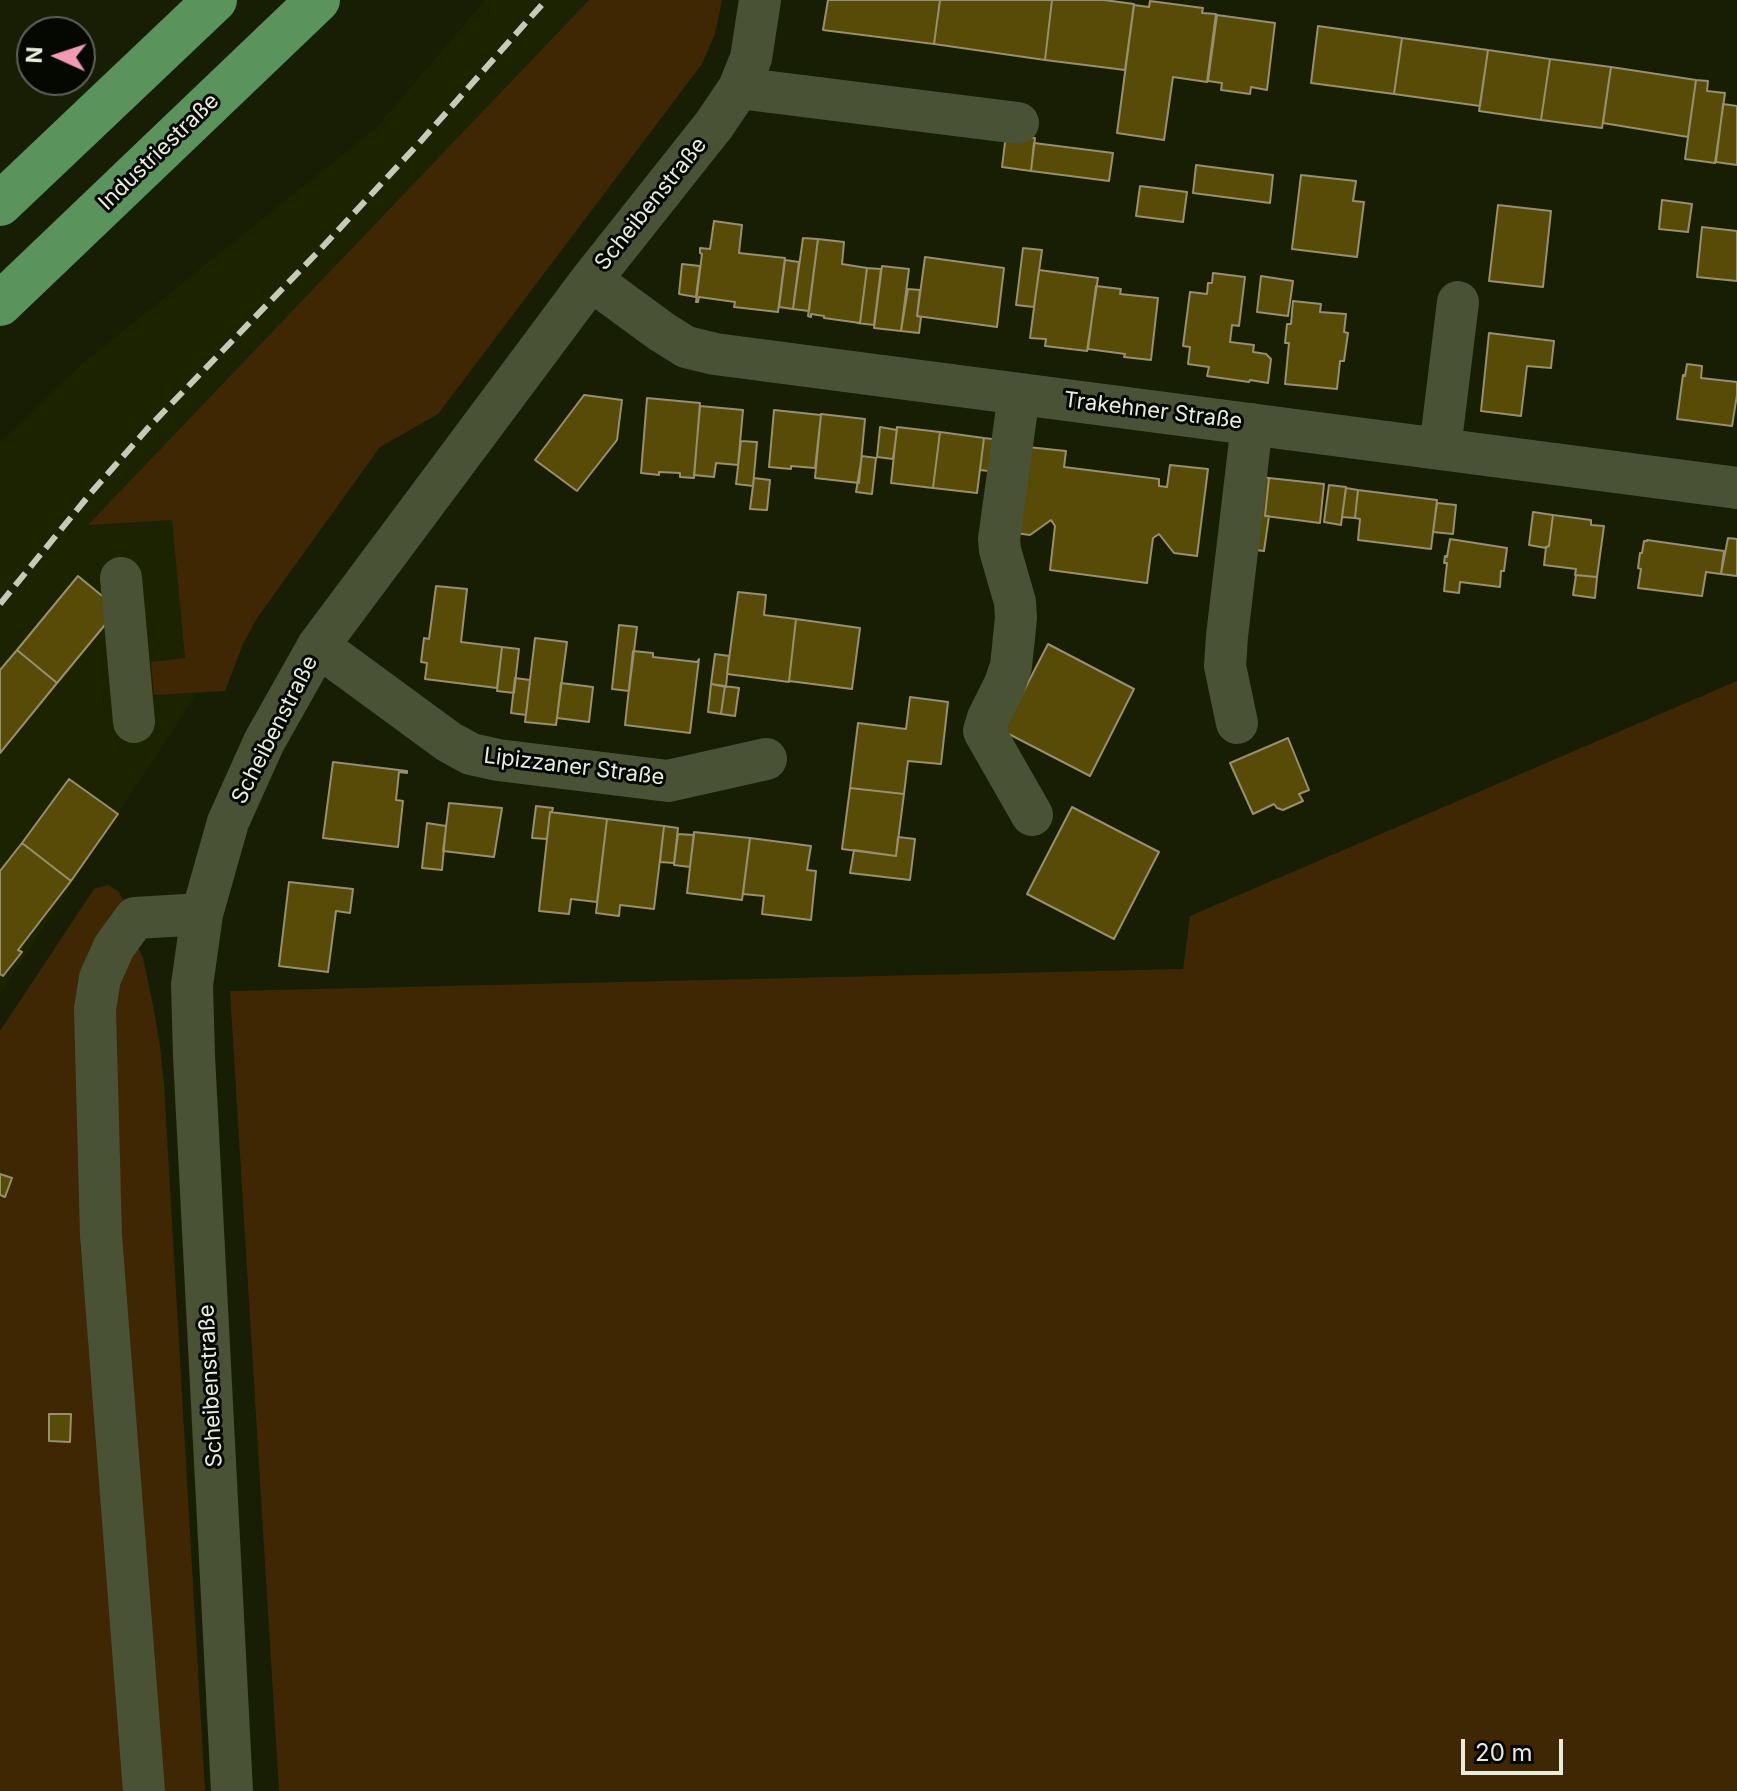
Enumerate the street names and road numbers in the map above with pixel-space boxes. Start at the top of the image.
street label: Industriestraße [93,88,225,216]
street label: Scheibenstraße [589,132,713,276]
street label: Trakehner Straße [1062,387,1244,435]
street label: Scheibenstraße [226,651,324,809]
street label: Lipizzaner Straße [482,743,666,791]
street label: Scheibenstraße [194,1304,228,1468]

